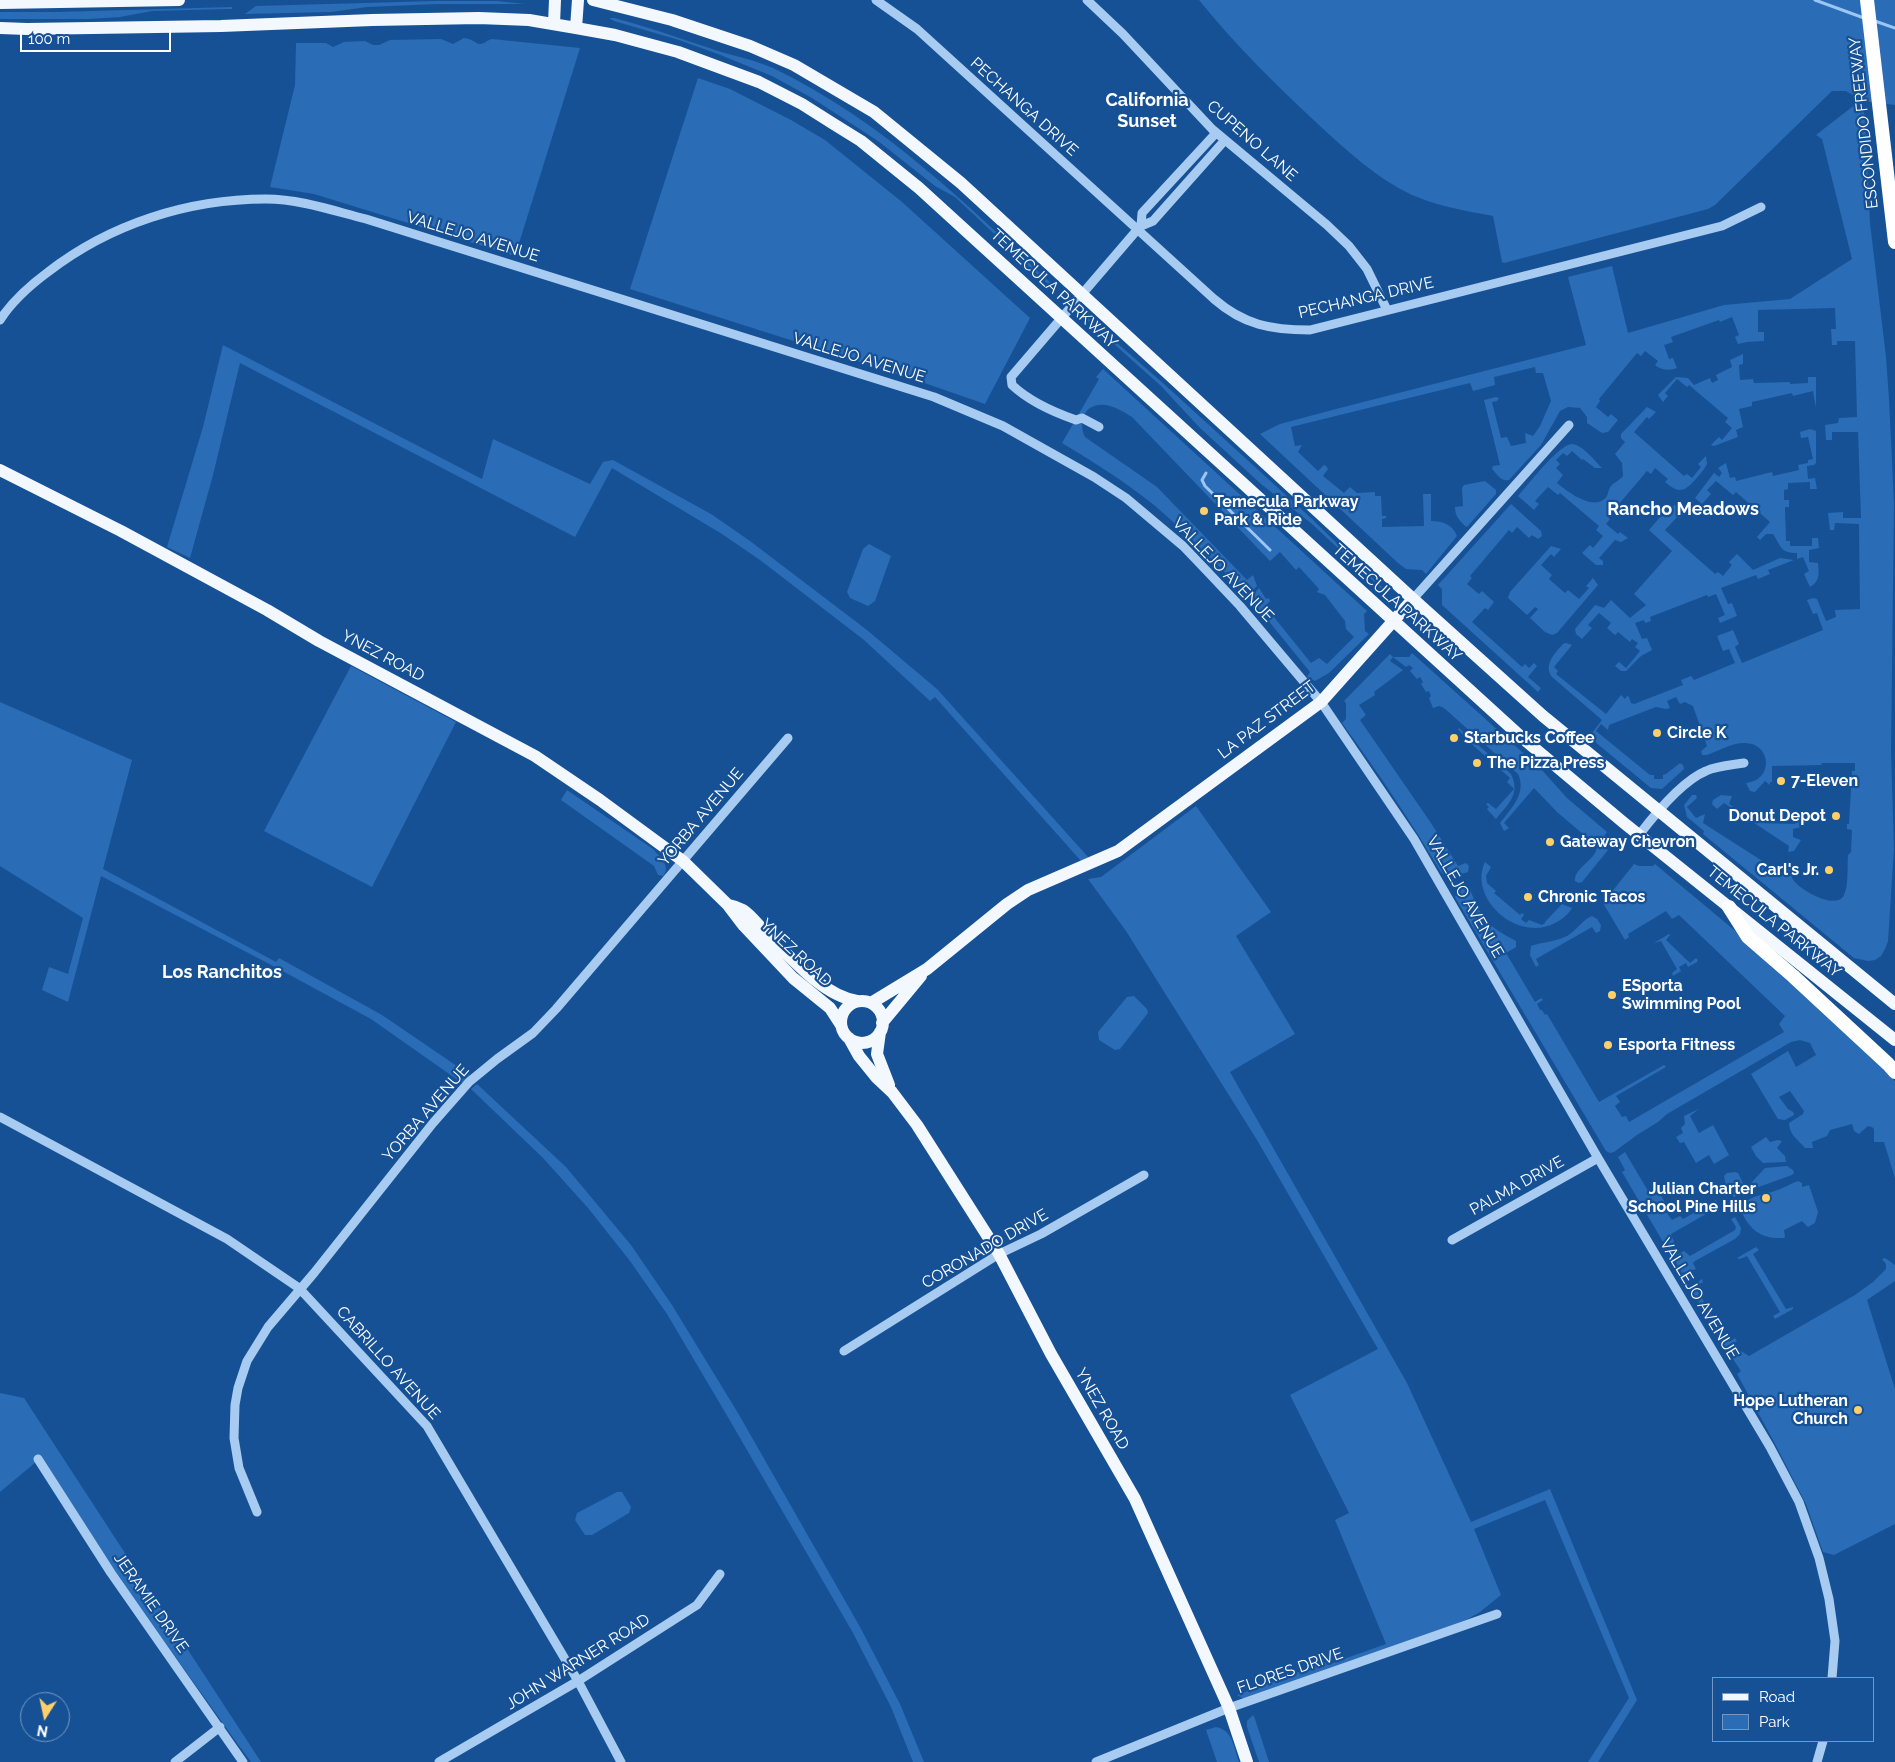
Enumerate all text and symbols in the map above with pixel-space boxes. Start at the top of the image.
scale bar [22,20,174,52]
text: 100 m [28,30,70,48]
street label: ESCONDIDO FREEWAY [1845,36,1883,210]
street label: PECHANGA DRIVE [966,54,1082,160]
district label: California Sunset [1105,90,1189,132]
street label: CUPENO LANE [1203,97,1301,185]
street label: VALLEJO AVENUE [404,208,542,266]
street label: TEMECULA PARKWAY [986,225,1122,353]
street label: PECHANGA DRIVE [1296,273,1436,323]
street label: VALLEJO AVENUE [790,329,928,387]
place label: Temecula Parkway Park & Ride [1214,492,1358,530]
district label: Rancho Meadows [1607,499,1759,521]
marker: Temecula Parkway Park & Ride [1198,505,1210,517]
street label: VALLEJO AVENUE [1168,514,1278,626]
street label: TEMECULA PARKWAY [1329,540,1465,666]
street label: YNEZ ROAD [338,626,428,686]
street label: LA PAZ STREET [1214,677,1320,763]
place label: Circle K [1667,723,1726,743]
marker: Circle K [1651,727,1663,739]
place label: Starbucks Coffee [1464,728,1595,748]
marker: Starbucks Coffee [1448,732,1460,744]
place label: The Pizza Press [1487,753,1604,773]
marker: The Pizza Press [1471,757,1483,769]
street label: YORBA AVENUE [654,764,748,870]
place label: 7-Eleven [1791,771,1858,791]
marker: 7-Eleven [1775,775,1787,787]
place label: Donut Depot [1728,806,1826,826]
marker: Donut Depot [1830,810,1842,822]
place label: Gateway Chevron [1560,832,1695,852]
street label: VALLEJO AVENUE [1422,833,1508,961]
marker: Gateway Chevron [1544,836,1556,848]
place label: Carl's Jr. [1757,860,1819,880]
street label: TEMECULA PARKWAY [1703,862,1845,982]
marker: Carl's Jr. [1823,864,1835,876]
place label: Chronic Tacos [1538,887,1645,907]
marker: Chronic Tacos [1522,891,1534,903]
street label: YNEZ ROAD [756,915,836,991]
district label: Los Ranchitos [162,962,282,984]
place label: ESporta Swimming Pool [1622,976,1741,1014]
marker: ESporta Swimming Pool [1606,989,1618,1001]
place label: Esporta Fitness [1618,1035,1735,1055]
marker: Esporta Fitness [1602,1039,1614,1051]
street label: YORBA AVENUE [379,1061,473,1165]
street label: PALMA DRIVE [1467,1152,1567,1220]
place label: Julian Charter School Pine Hills [1628,1179,1756,1217]
marker: Julian Charter School Pine Hills [1760,1192,1772,1204]
street label: CORONADO DRIVE [918,1205,1052,1293]
street label: VALLEJO AVENUE [1655,1235,1743,1363]
street label: CABRILLO AVENUE [332,1302,444,1424]
street label: YNEZ ROAD [1071,1365,1133,1453]
place label: Hope Lutheran Church [1733,1391,1848,1429]
marker: Hope Lutheran Church [1852,1404,1864,1416]
street label: JERAMIE DRIVE [110,1550,192,1656]
street label: JOHN WARNER ROAD [503,1610,653,1714]
street label: FLORES DRIVE [1235,1644,1345,1698]
legend [1712,1677,1875,1742]
text: Road [1759,1688,1795,1706]
north arrow [20,1692,70,1742]
text: Park [1759,1713,1790,1731]
text: N [36,1722,49,1740]

